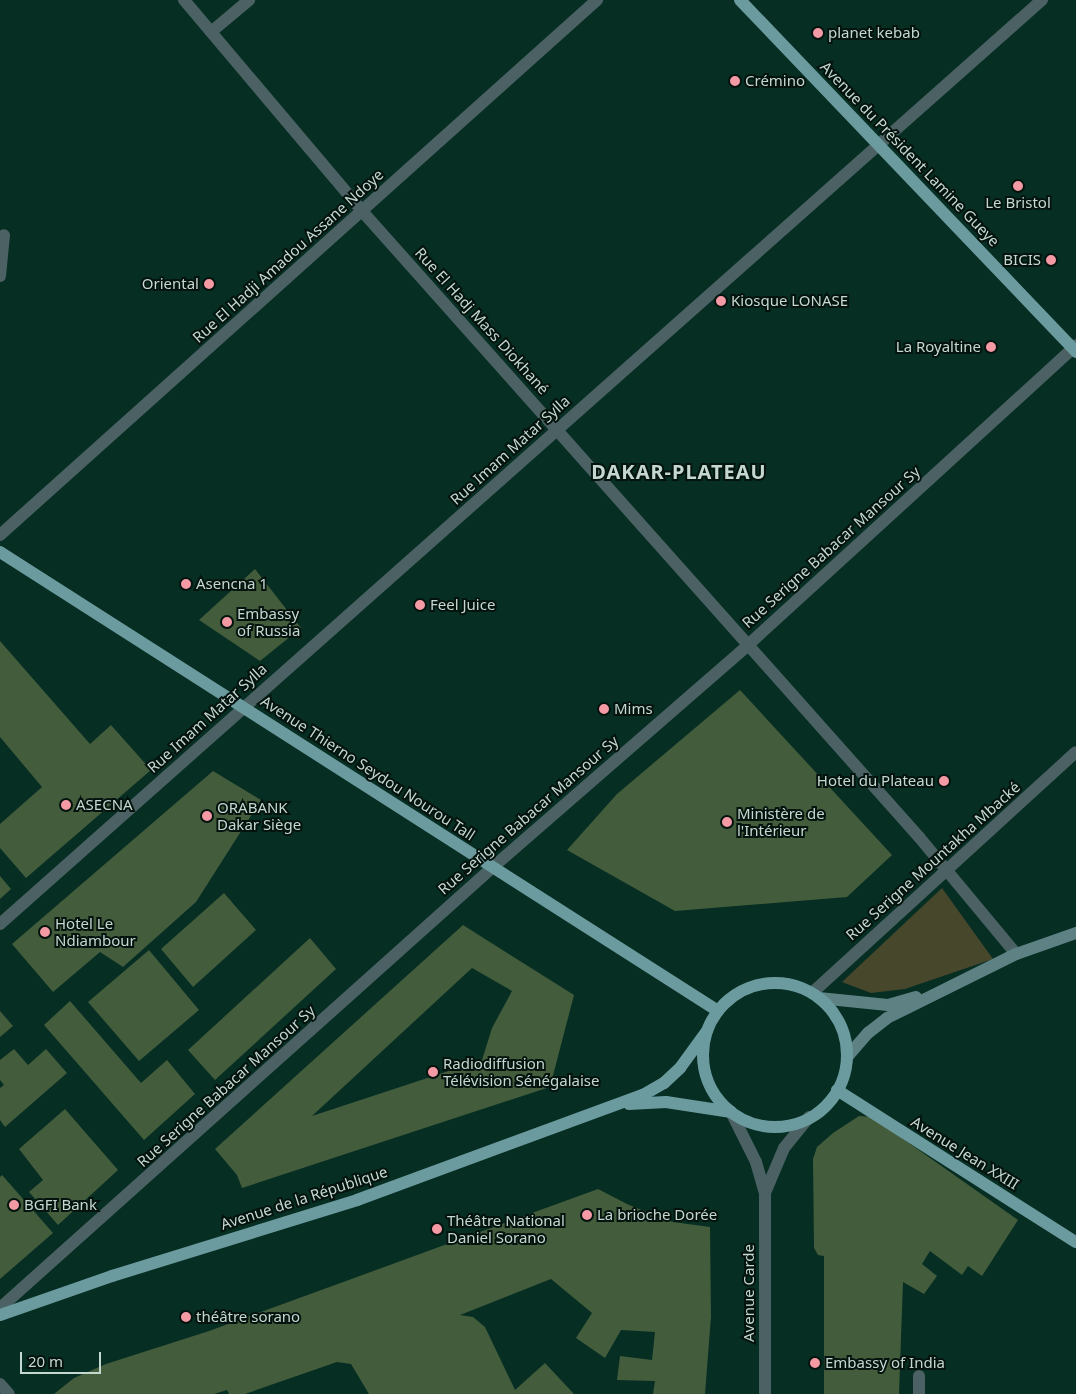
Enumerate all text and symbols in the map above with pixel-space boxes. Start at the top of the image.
place label: planet kebab [828,24,920,42]
marker: planet kebab [812,27,824,39]
street label: Avenue du Président Lamine Gueye [817,58,1003,250]
place label: Crémino [745,72,805,90]
marker: Crémino [729,75,741,87]
street label: Rue El Hadji Amadou Assane Ndoye [189,166,387,346]
marker: Le Bristol [1012,180,1024,192]
place label: Le Bristol [985,194,1051,212]
street label: Rue El Hadj Mass Diokhané [411,244,553,398]
place label: BICIS [1003,251,1041,269]
marker: BICIS [1045,254,1057,266]
place label: Oriental [142,275,199,293]
marker: Oriental [203,278,215,290]
place label: Kiosque LONASE [731,292,848,310]
marker: Kiosque LONASE [715,295,727,307]
place label: La Royaltine [896,338,981,356]
marker: La Royaltine [985,341,997,353]
street label: Rue Imam Matar Sylla [447,392,573,508]
district label: DAKAR-PLATEAU [590,459,768,483]
street label: Rue Serigne Babacar Mansour Sy [738,462,924,632]
place label: Asencna 1 [196,575,268,593]
marker: Asencna 1 [180,578,192,590]
place label: Feel Juice [430,596,495,614]
marker: Feel Juice [414,599,426,611]
place label: Embassy of Russia [237,604,300,639]
marker: Embassy of Russia [221,616,233,628]
street label: Rue Imam Matar Sylla [144,660,270,776]
street label: Avenue Thierno Seydou Nourou Tall [258,692,478,844]
place label: Mims [614,700,653,718]
marker: Mims [598,703,610,715]
street label: Rue Serigne Babacar Mansour Sy [434,732,622,898]
place label: Hotel du Plateau [817,772,934,790]
marker: Hotel du Plateau [938,775,950,787]
street label: Rue Serigne Mountakha Mbacké [842,778,1024,944]
place label: ASECNA [76,796,133,814]
place label: ORABANK Dakar Siège [217,798,301,833]
marker: ASECNA [60,799,72,811]
place label: Ministère de l'Intérieur [737,804,825,839]
marker: ORABANK Dakar Siège [201,810,213,822]
marker: Ministère de l'Intérieur [721,816,733,828]
place label: Hotel Le Ndiambour [55,914,136,949]
marker: Hotel Le Ndiambour [39,926,51,938]
street label: Rue Serigne Babacar Mansour Sy [133,1001,319,1171]
place label: Radiodiffusion Télévision Sénégalaise [443,1054,599,1089]
marker: Radiodiffusion Télévision Sénégalaise [427,1066,439,1078]
street label: Avenue Jean XXIII [908,1113,1022,1193]
street label: Avenue de la République [218,1162,390,1234]
place label: BGFI Bank [24,1196,97,1214]
marker: BGFI Bank [8,1199,20,1211]
place label: La brioche Dorée [597,1206,717,1224]
marker: La brioche Dorée [581,1209,593,1221]
place label: Théâtre National Daniel Sorano [447,1211,565,1246]
marker: Théâtre National Daniel Sorano [431,1223,443,1235]
street label: Avenue Carde [740,1244,758,1342]
place label: théâtre sorano [196,1308,300,1326]
marker: théâtre sorano [180,1311,192,1323]
scale bar [22,1342,104,1374]
text: 20 m [28,1351,63,1371]
place label: Embassy of India [825,1354,945,1372]
marker: Embassy of India [809,1357,821,1369]

